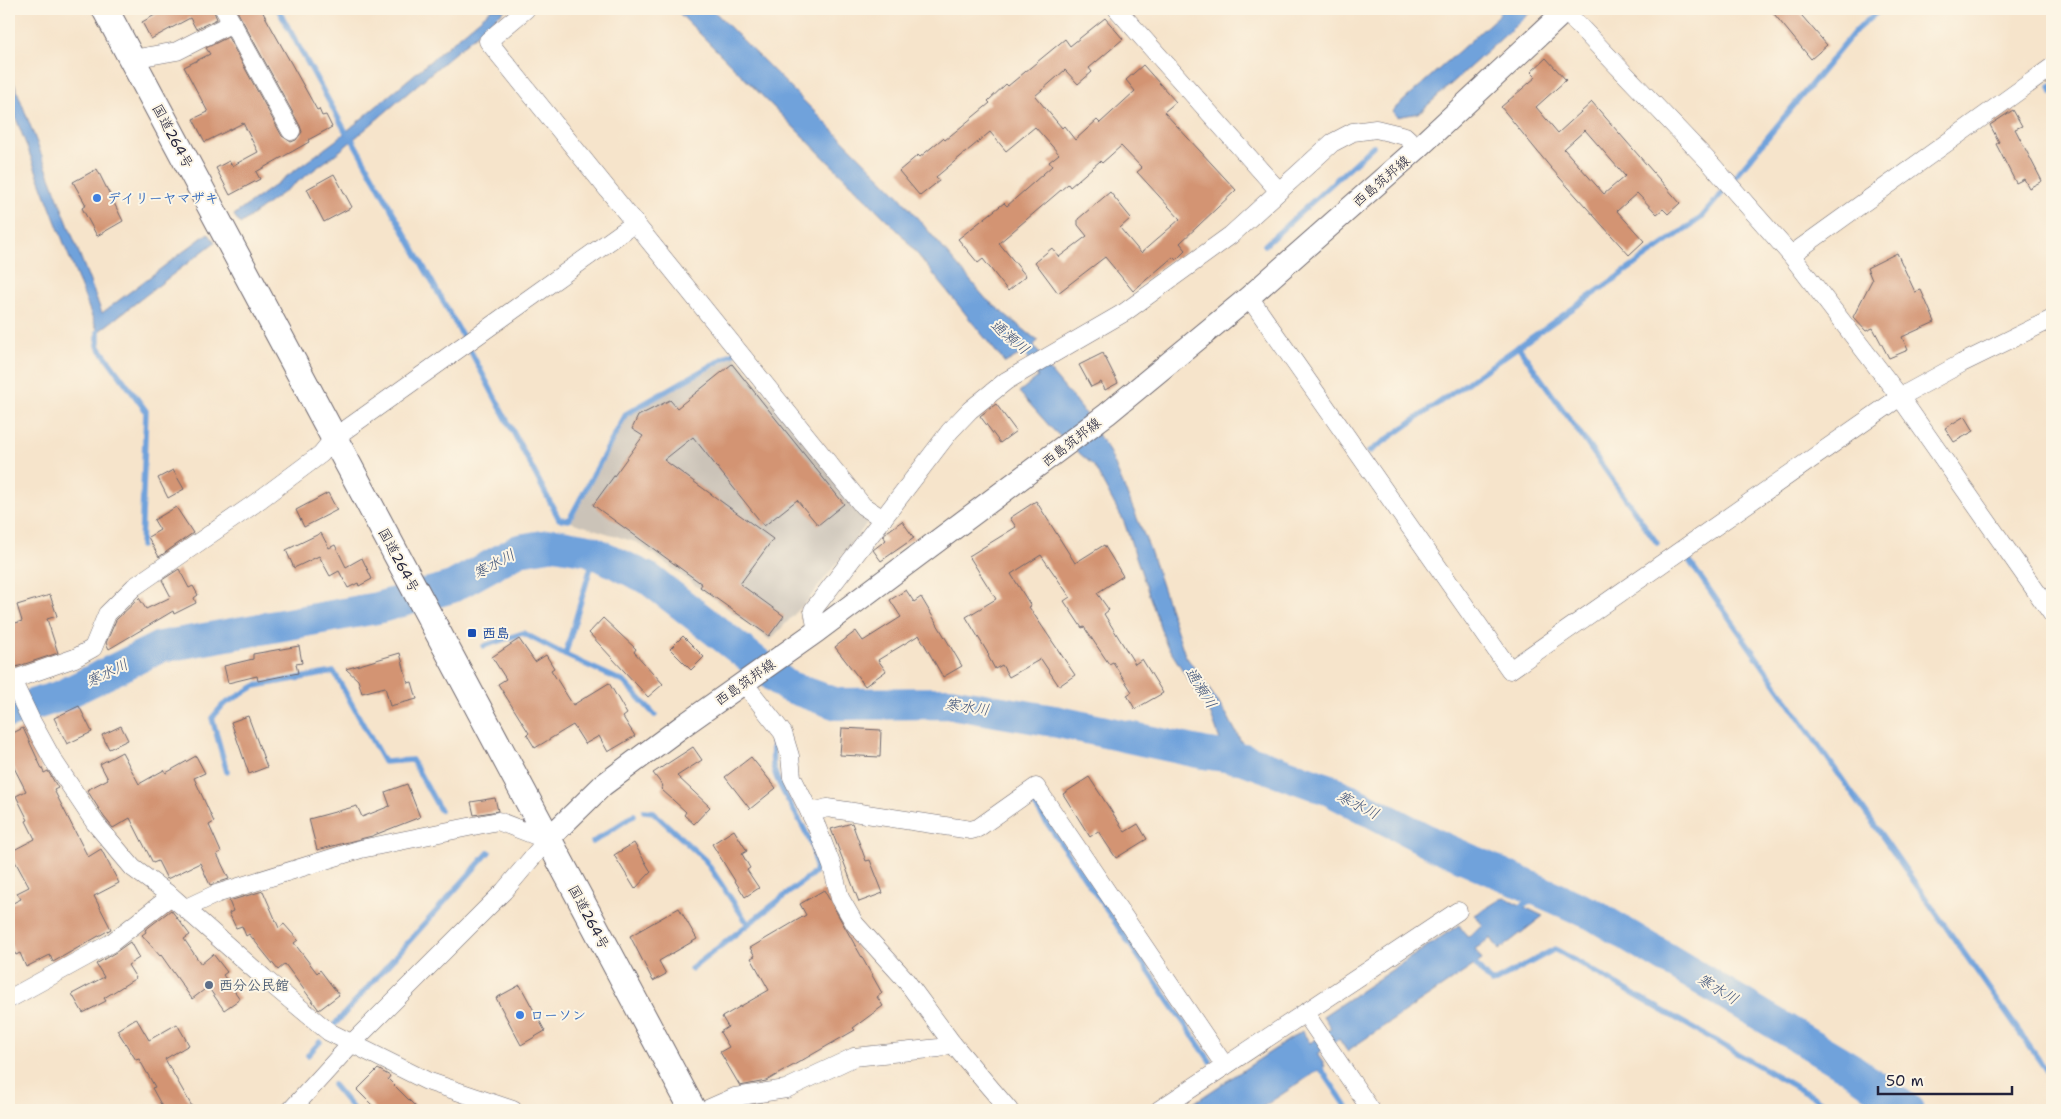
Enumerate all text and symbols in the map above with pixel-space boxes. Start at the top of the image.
street label: 国道264号 [149,101,197,171]
street label: 西島筑邦線 [1349,151,1413,211]
place label: デイリーヤマザキ [107,189,219,207]
marker: デイリーヤマザキ [91,192,103,204]
water label: 通瀬川 [986,315,1034,359]
street label: 西島筑邦線 [1038,413,1104,471]
street label: 国道264号 [375,525,423,595]
water label: 寒水川 [469,545,519,583]
place label: 西島 [482,624,510,642]
marker: 西島 [466,627,478,639]
water label: 寒水川 [82,654,132,692]
street label: 西島筑邦線 [711,655,779,709]
water label: 通瀬川 [1181,664,1221,712]
water label: 寒水川 [943,694,991,720]
water label: 寒水川 [1333,786,1383,824]
street label: 国道264号 [565,882,613,952]
water label: 寒水川 [1694,969,1742,1009]
place label: 西分公民館 [219,976,289,994]
marker: 西分公民館 [203,979,215,991]
place label: ローソン [530,1006,586,1024]
marker: ローソン [514,1009,526,1021]
scale bar [1878,1064,2012,1096]
text: 50 m [1886,1071,1924,1091]

